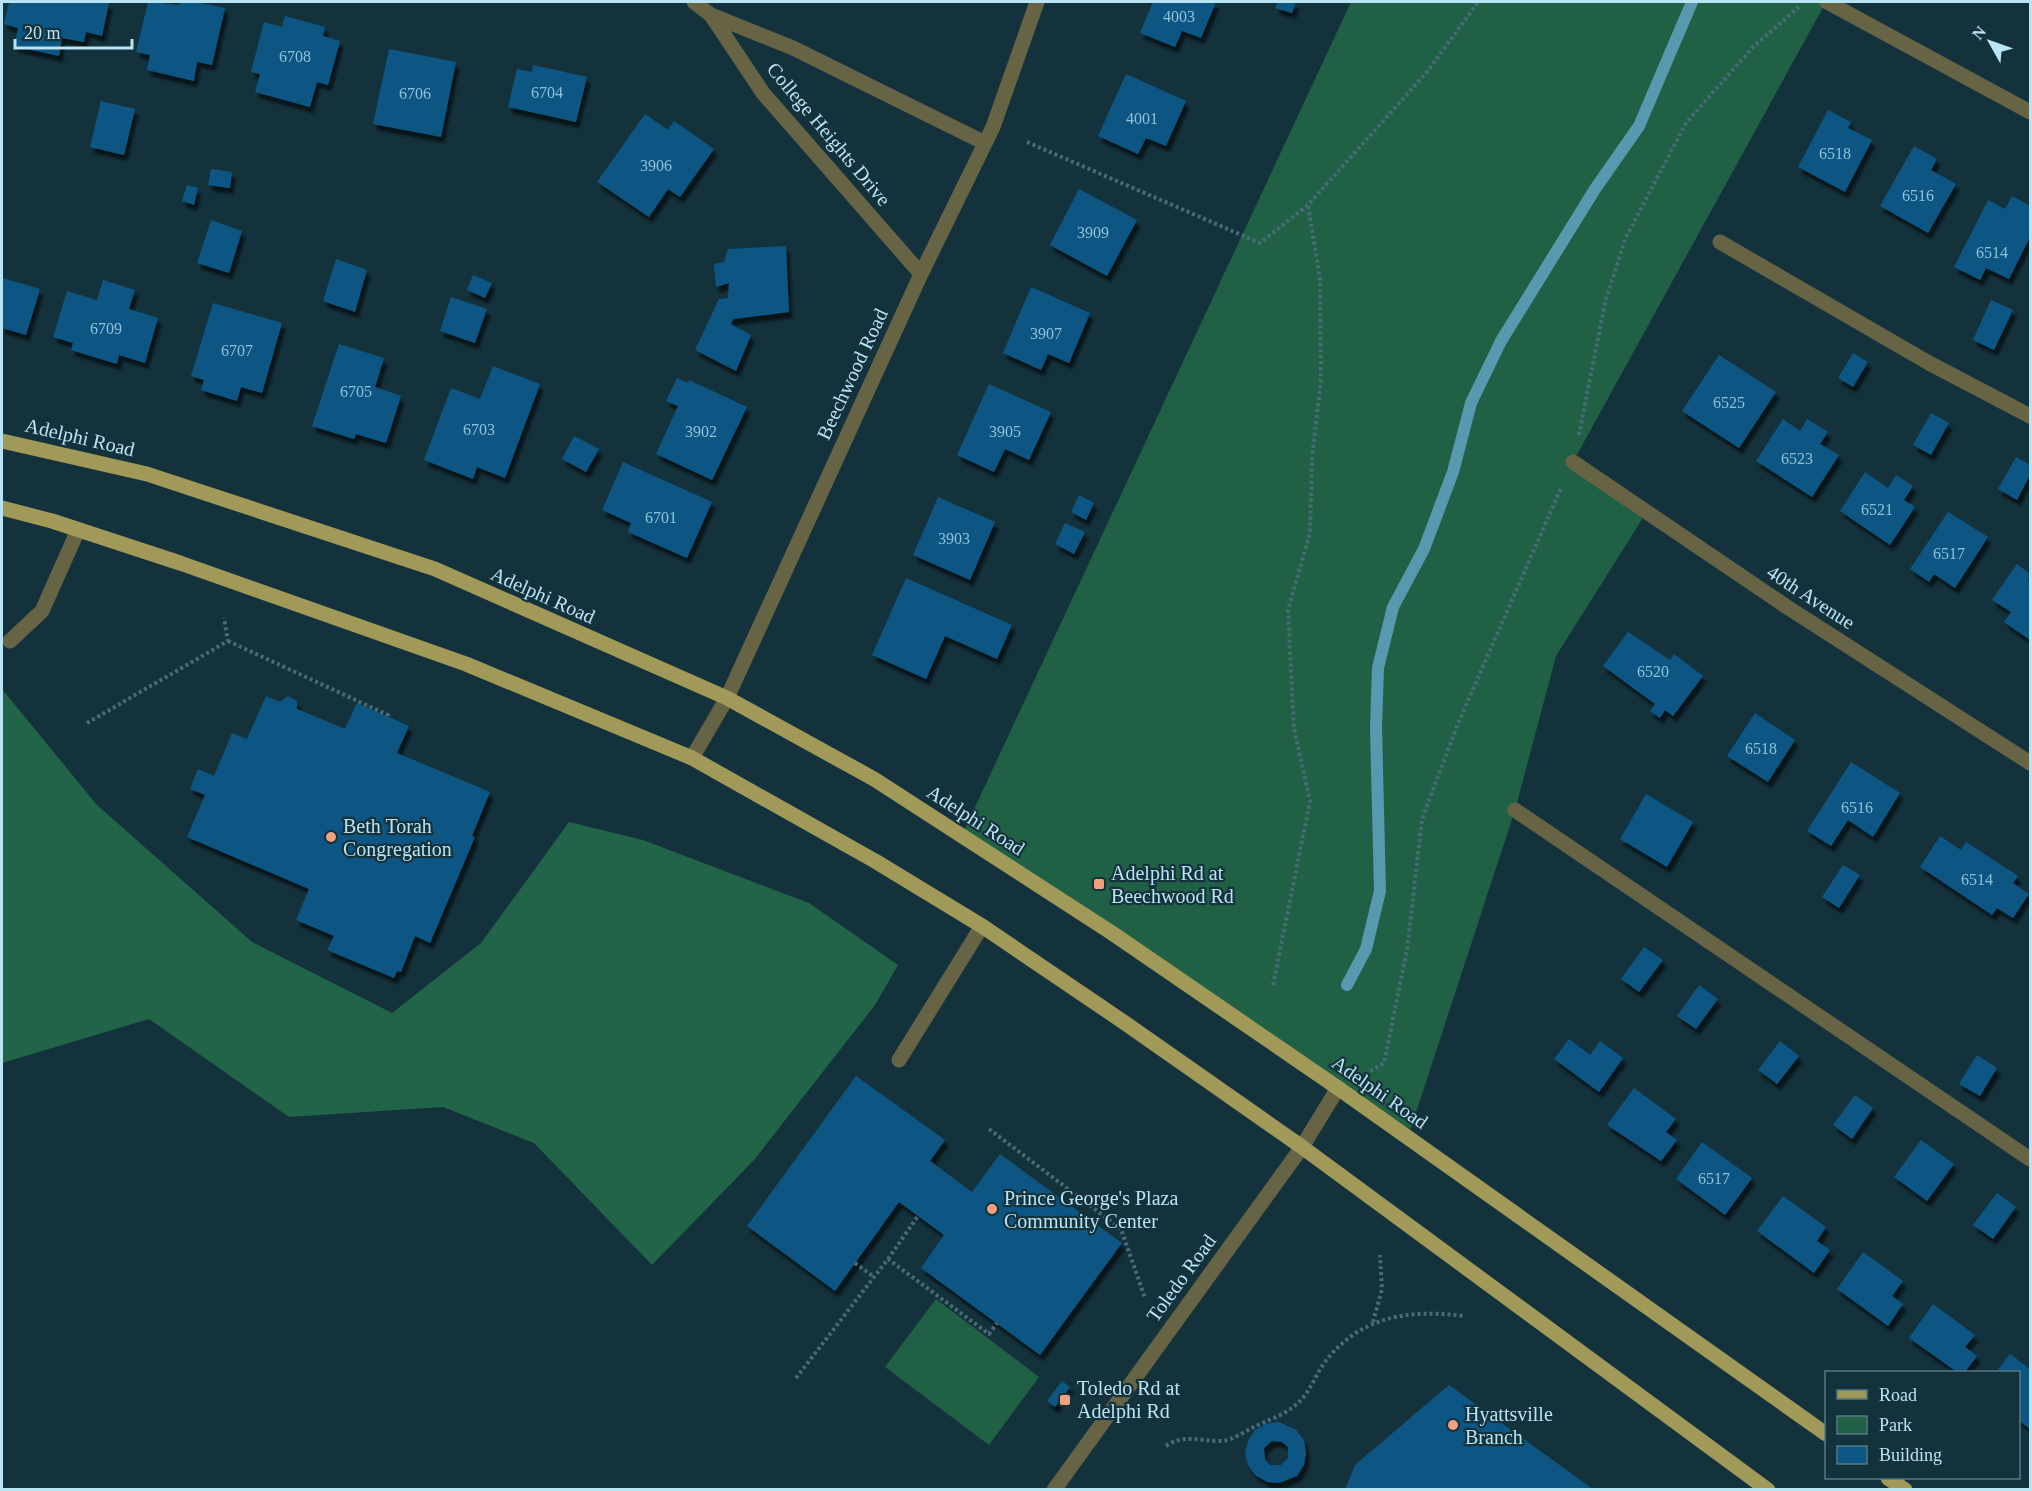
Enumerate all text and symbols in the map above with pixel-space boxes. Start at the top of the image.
house number: 4003 [1163,8,1195,25]
scale bar [15,12,132,50]
north arrow [1960,12,2020,72]
text: N [1969,22,1989,43]
text: 20 m [24,23,61,43]
house number: 6708 [279,48,311,65]
street label: College Heights Drive [762,58,895,211]
house number: 6704 [531,84,563,101]
house number: 6706 [399,85,431,102]
house number: 4001 [1126,110,1158,127]
house number: 6518 [1819,145,1851,162]
house number: 3906 [640,157,672,174]
house number: 6516 [1902,187,1934,204]
house number: 3909 [1077,224,1109,241]
house number: 6514 [1976,244,2008,261]
street label: Beechwood Road [812,305,892,443]
house number: 6709 [90,320,122,337]
house number: 3907 [1030,325,1062,342]
house number: 6707 [221,342,253,359]
house number: 6705 [340,383,372,400]
house number: 6525 [1713,394,1745,411]
street label: Adelphi Road [23,414,137,461]
house number: 6703 [463,421,495,438]
house number: 3902 [685,423,717,440]
house number: 3905 [989,423,1021,440]
house number: 6523 [1781,450,1813,467]
house number: 6521 [1861,501,1893,518]
house number: 6701 [645,509,677,526]
house number: 3903 [938,530,970,547]
house number: 6517 [1933,545,1965,562]
street label: 40th Avenue [1763,560,1859,634]
street label: Adelphi Road [487,562,598,629]
house number: 6520 [1637,663,1669,680]
house number: 6518 [1745,740,1777,757]
street label: Adelphi Road [923,780,1029,860]
house number: 6516 [1841,799,1873,816]
place label: Beth Torah Congregation [343,815,452,861]
marker: Beth Torah Congregation [324,830,338,844]
place label: Adelphi Rd at Beechwood Rd [1111,862,1234,907]
house number: 6514 [1961,871,1993,888]
marker: Adelphi Rd at Beechwood Rd [1092,877,1106,891]
street label: Adelphi Road [1327,1051,1432,1134]
house number: 6517 [1698,1170,1730,1187]
place label: Prince George's Plaza Community Center [1004,1187,1178,1233]
marker: Prince George's Plaza Community Center [985,1202,999,1216]
street label: Toledo Road [1142,1230,1220,1326]
legend [1825,1371,2020,1479]
place label: Toledo Rd at Adelphi Rd [1077,1377,1180,1423]
text: Road [1879,1385,1917,1405]
marker: Toledo Rd at Adelphi Rd [1058,1393,1072,1407]
place label: Hyattsville Branch [1465,1403,1553,1448]
text: Park [1879,1415,1912,1435]
marker: Hyattsville Branch [1446,1418,1460,1432]
text: Building [1879,1445,1942,1465]

